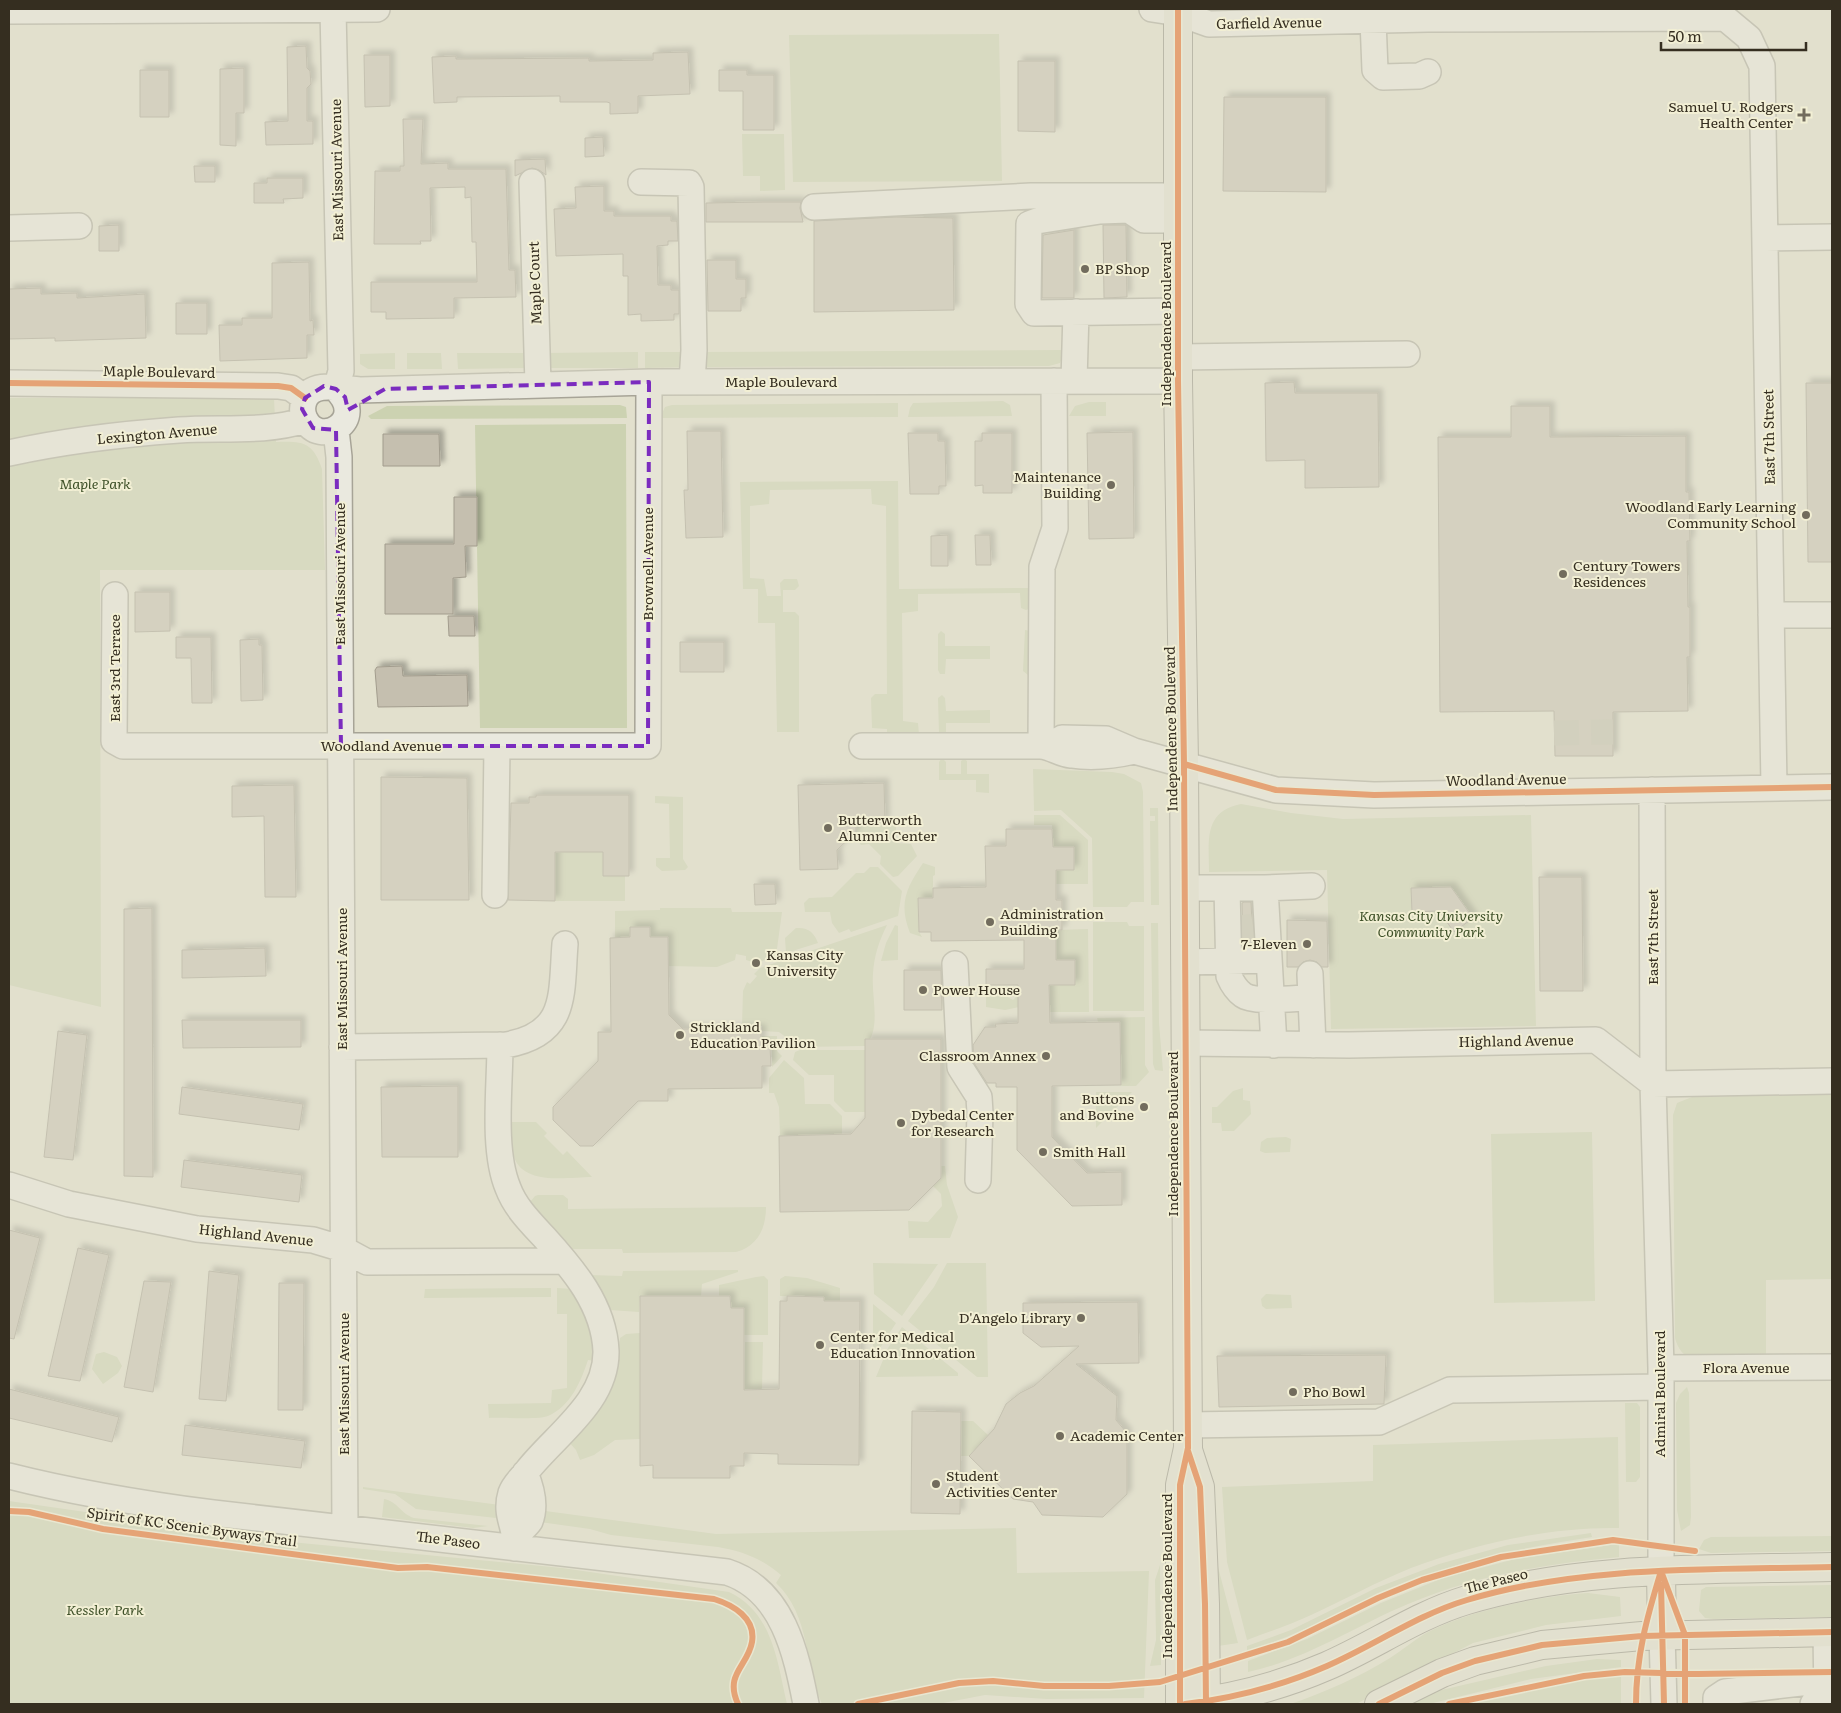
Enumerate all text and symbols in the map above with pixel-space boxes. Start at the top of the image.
street label: Garfield Avenue [1216,11,1322,33]
scale bar [1661,20,1806,52]
text: 50 m [1668,24,1702,47]
place label: Samuel U. Rodgers Health Center [1668,96,1793,132]
street label: East Missouri Avenue [325,99,347,241]
marker: Samuel U. Rodgers Health Center [1797,108,1811,122]
street label: Maple Court [523,241,545,325]
street label: Independence Boulevard [1155,241,1175,407]
place label: BP Shop [1095,258,1150,278]
marker: BP Shop [1079,263,1091,275]
street label: Maple Boulevard [103,360,216,382]
street label: Maple Boulevard [725,371,838,391]
street label: East 7th Street [1757,389,1779,485]
street label: Lexington Avenue [96,418,218,448]
place label: Maintenance Building [1013,466,1101,502]
park label: Maple Park [59,473,131,493]
marker: Maintenance Building [1105,479,1117,491]
place label: Woodland Early Learning Community School [1625,496,1796,532]
street label: East Missouri Avenue [329,503,349,645]
street label: Brownell Avenue [637,507,657,621]
marker: Woodland Early Learning Community School [1800,509,1812,521]
place label: Century Towers Residences [1573,555,1680,591]
marker: Century Towers Residences [1557,568,1569,580]
street label: East 3rd Terrace [104,614,124,722]
street label: Independence Boulevard [1159,646,1181,812]
street label: Woodland Avenue [321,735,441,755]
street label: Woodland Avenue [1445,768,1567,790]
place label: Butterworth Alumni Center [838,809,937,845]
marker: Butterworth Alumni Center [822,822,834,834]
street label: East 7th Street [1642,889,1662,985]
place label: Administration Building [1000,903,1104,939]
park label: Kansas City University Community Park [1359,905,1503,941]
street label: East Missouri Avenue [331,908,351,1050]
marker: Administration Building [984,916,996,928]
place label: 7-Eleven [1241,933,1297,953]
marker: 7-Eleven [1301,938,1313,950]
place label: Kansas City University [766,944,844,980]
marker: Kansas City University [750,957,762,969]
place label: Power House [933,979,1020,999]
marker: Power House [917,984,929,996]
place label: Strickland Education Pavilion [690,1016,816,1052]
marker: Strickland Education Pavilion [674,1029,686,1041]
street label: Highland Avenue [1458,1029,1574,1051]
place label: Classroom Annex [919,1045,1036,1065]
marker: Classroom Annex [1040,1050,1052,1062]
street label: Independence Boulevard [1162,1051,1182,1217]
place label: Buttons and Bovine [1059,1088,1134,1124]
marker: Buttons and Bovine [1138,1101,1150,1113]
place label: Dybedal Center for Research [911,1104,1014,1140]
marker: Dybedal Center for Research [895,1117,907,1129]
place label: Smith Hall [1053,1141,1126,1161]
marker: Smith Hall [1037,1146,1049,1158]
street label: Highland Avenue [198,1218,314,1250]
place label: D'Angelo Library [959,1307,1072,1327]
marker: D'Angelo Library [1075,1312,1087,1324]
street label: East Missouri Avenue [333,1313,353,1455]
place label: Center for Medical Education Innovation [830,1326,976,1362]
street label: Admiral Boulevard [1649,1330,1669,1458]
marker: Center for Medical Education Innovation [814,1339,826,1351]
street label: Flora Avenue [1702,1357,1790,1377]
place label: Pho Bowl [1303,1381,1366,1401]
marker: Pho Bowl [1287,1386,1299,1398]
place label: Academic Center [1070,1425,1184,1445]
marker: Academic Center [1054,1430,1066,1442]
place label: Student Activities Center [946,1465,1058,1501]
marker: Student Activities Center [930,1478,942,1490]
street label: Independence Boulevard [1156,1493,1176,1659]
street label: Spirit of KC Scenic Byways Trail [86,1501,299,1551]
street label: The Paseo [415,1525,482,1553]
street label: The Paseo [1462,1562,1530,1598]
park label: Kessler Park [66,1599,144,1619]

